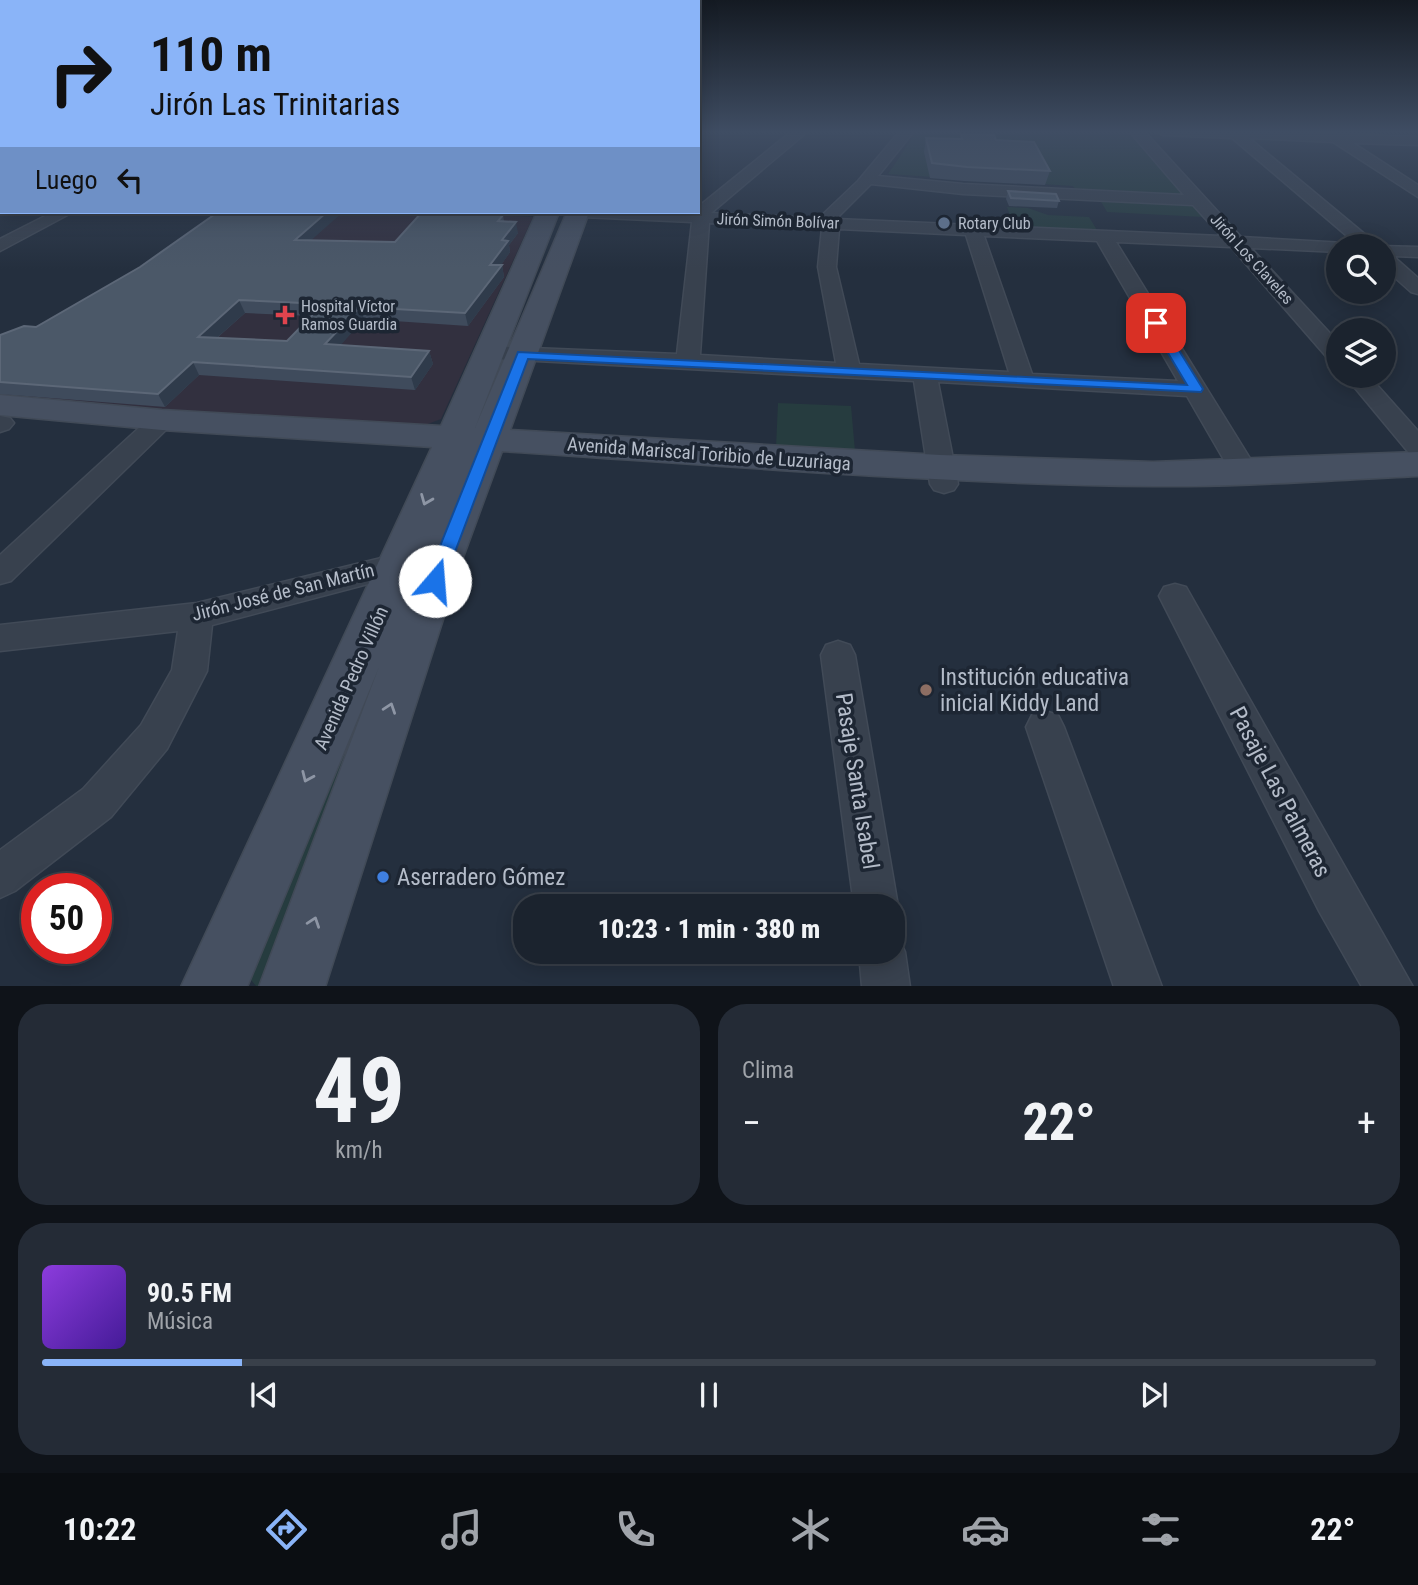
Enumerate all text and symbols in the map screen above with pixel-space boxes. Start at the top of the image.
text: 110 m [150,26,272,83]
icon: right [35,28,126,119]
text: Jirón Las Trinitarias [150,85,400,123]
icon: left [111,161,149,199]
text: Luego [35,165,97,195]
street label: Jirón Simón Bolívar [716,209,840,233]
street label: Jirón Los Claveles [1206,210,1298,308]
place label: Rotary Club [958,214,1031,233]
marker: Rotary Club [936,215,952,231]
map controls [1326,234,1396,388]
button: search [1326,234,1396,304]
pin [1126,293,1186,353]
place label: Hospital Víctor Ramos Guardia [301,297,397,334]
icon: arrive [1137,304,1175,342]
marker: Hospital Víctor Ramos Guardia [275,305,295,325]
button: layers [1326,318,1396,388]
street label: Avenida Mariscal Toribio de Luzuriaga [566,433,852,475]
one-way arrow [421,494,435,506]
position arrow [398,544,472,618]
street label: Jirón José de San Martín [189,558,377,626]
street label: Avenida Pedro Villón [309,603,393,753]
place label: Institución educativa inicial Kiddy Land [940,664,1129,717]
marker: Institución educativa inicial Kiddy Land [918,682,934,698]
street label: Pasaje Santa Isabel [830,691,884,871]
one-way arrow [382,702,396,714]
street label: Pasaje Las Palmeras [1224,702,1336,882]
one-way arrow [301,769,315,782]
place label: Aserradero Gómez [397,864,565,891]
marker: Aserradero Gómez [375,869,391,885]
speed limit sign: 50 [21,873,112,964]
text: 10:23 · 1 min · 380 m [598,914,820,944]
one-way arrow [306,917,320,929]
text: 49 [313,1038,405,1144]
text: Clima [742,1057,794,1084]
text: 22° [1022,1092,1096,1153]
text: − [742,1101,761,1145]
text: + [1357,1101,1376,1145]
text: km/h [335,1137,383,1164]
text: 90.5 FM [147,1278,232,1308]
text: Música [147,1308,213,1335]
icon: previous [245,1376,283,1414]
icon: pause [690,1376,728,1414]
icon: next [1135,1376,1173,1414]
icon: directions [262,1505,311,1554]
icon: music [437,1505,486,1554]
icon: phone [611,1505,660,1554]
icon: climate [786,1505,835,1554]
icon: car [961,1505,1010,1554]
icon: filters [1136,1505,1185,1554]
text: 10:22 [63,1510,136,1548]
text: 22° [1310,1510,1355,1548]

